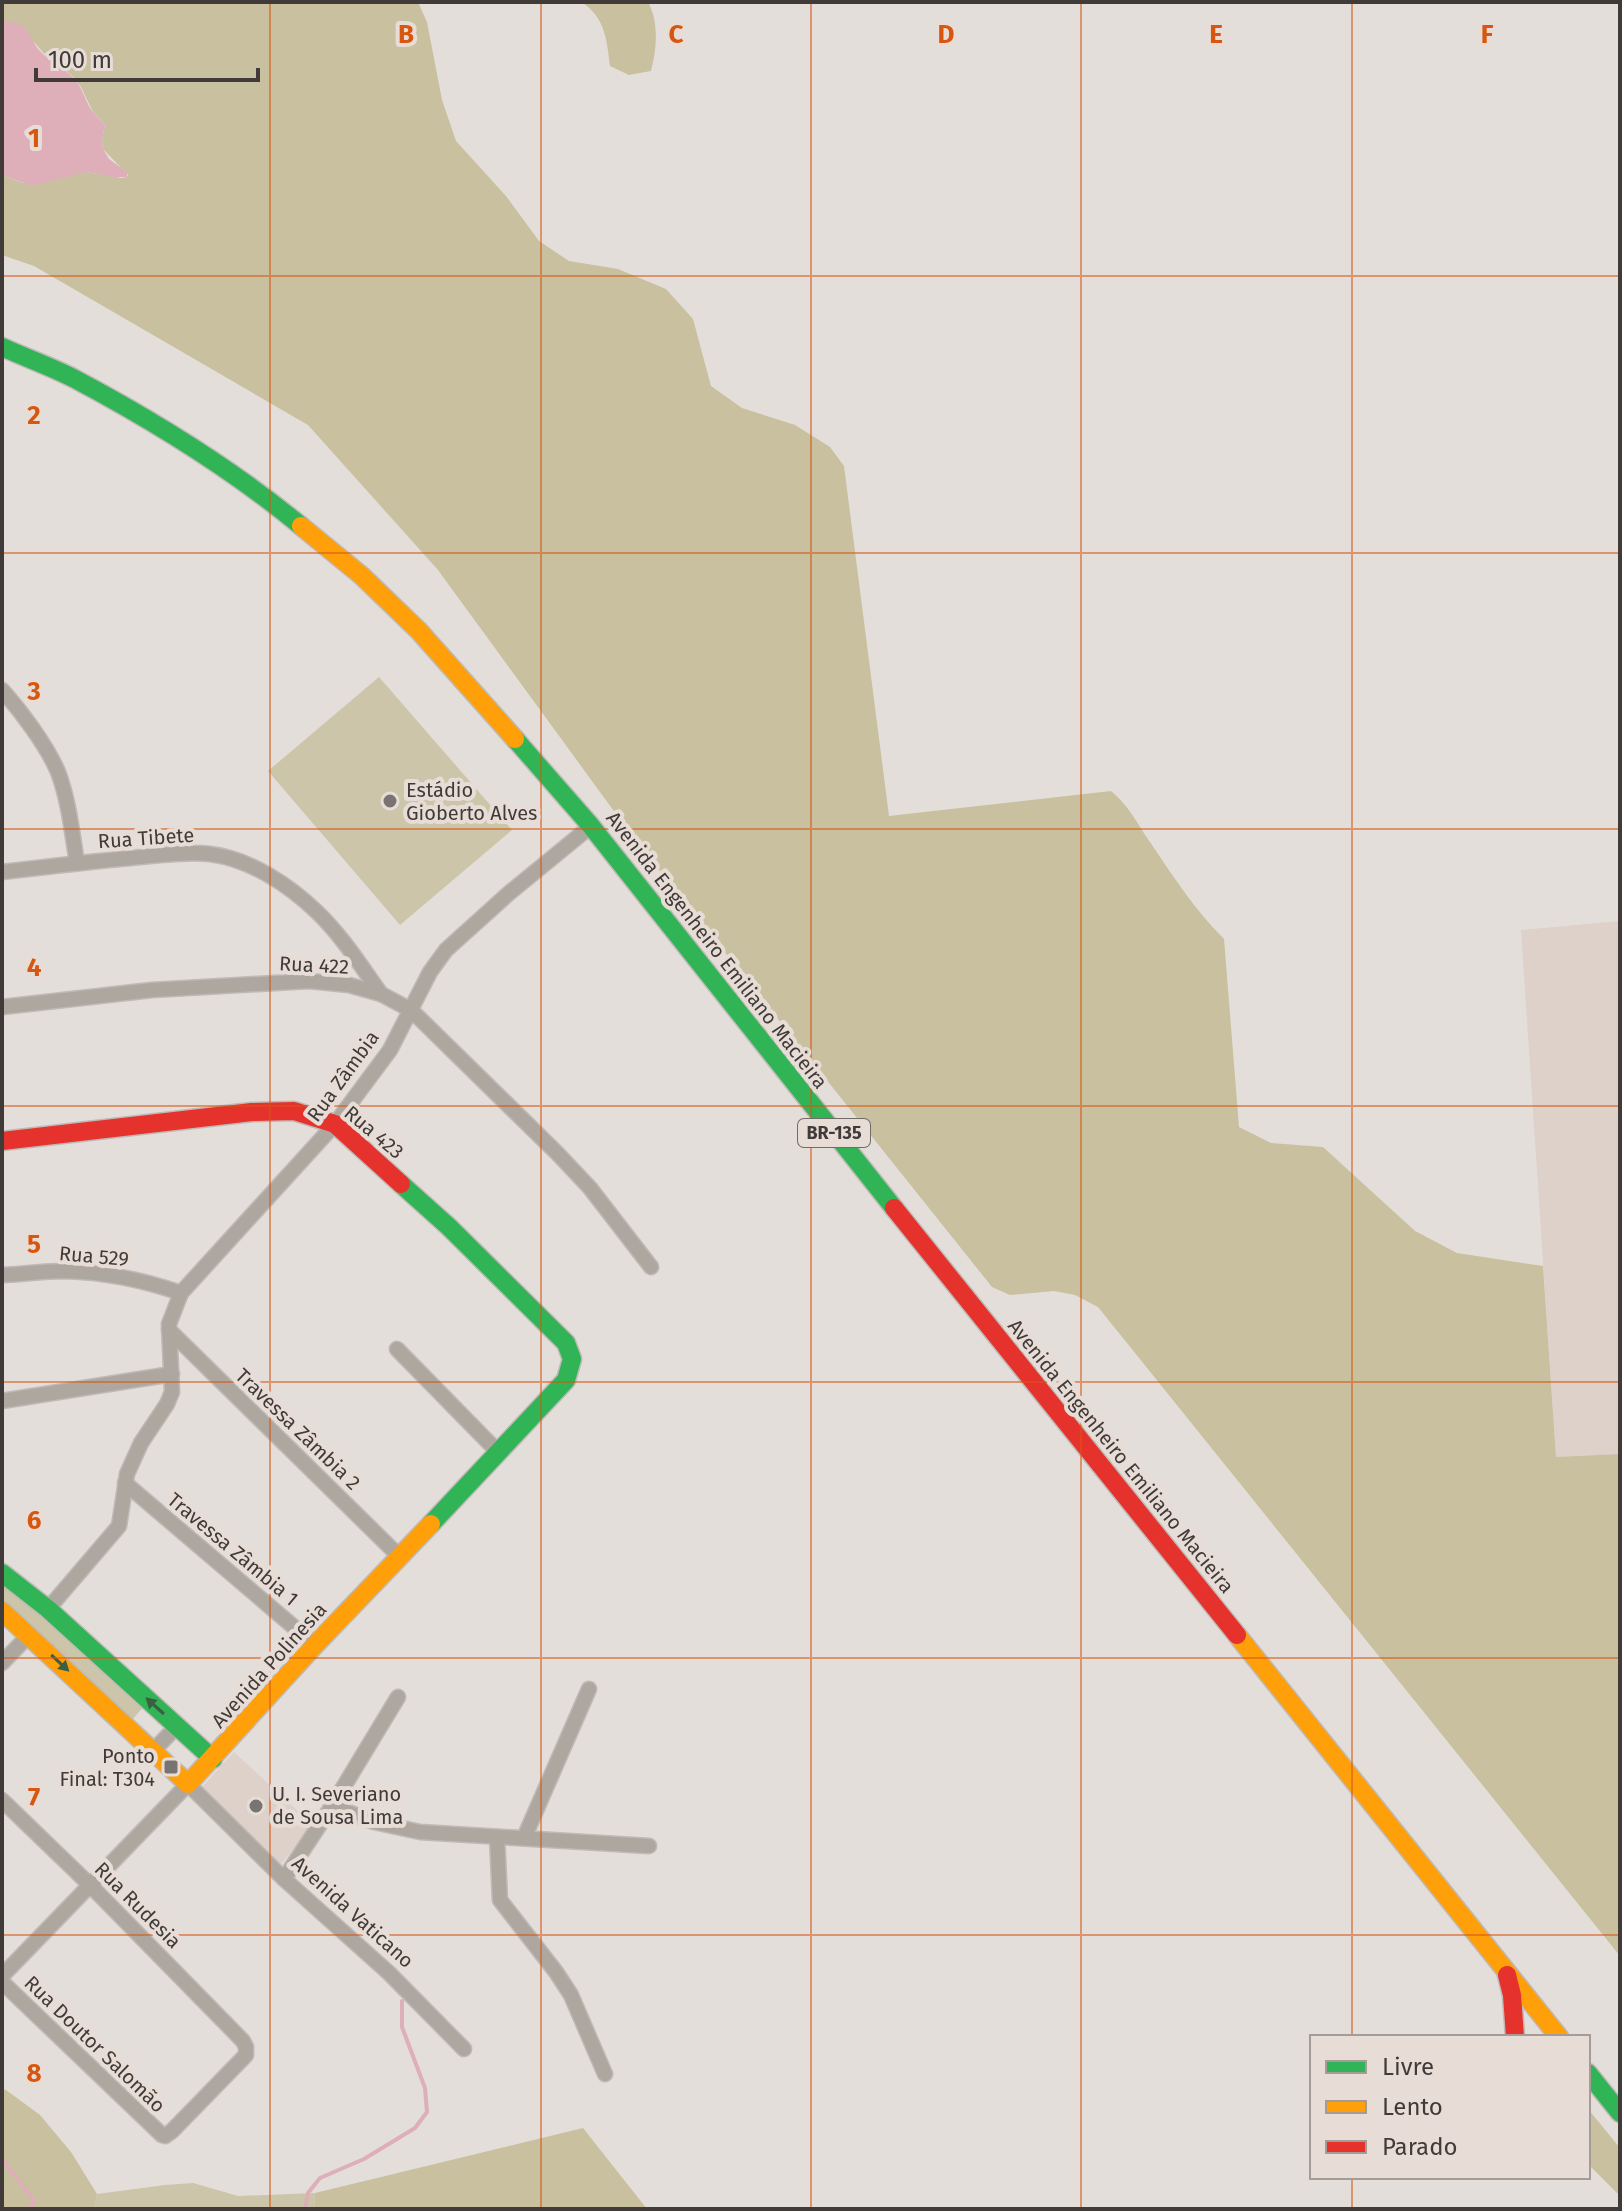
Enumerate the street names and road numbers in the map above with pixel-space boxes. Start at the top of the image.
street label: Avenida Engenheiro Emiliano Macieira [601,807,833,1093]
street label: Rua Tibete [97,823,195,853]
street label: Rua 422 [278,951,350,979]
street label: Rua Zâmbia [302,1026,384,1126]
street label: Rua 423 [339,1100,409,1164]
road number: BR-135 [798,1119,870,1147]
street label: Rua 529 [58,1241,130,1271]
street label: Avenida Engenheiro Emiliano Macieira [1003,1314,1239,1598]
street label: Travessa Zâmbia 2 [231,1363,365,1495]
street label: Travessa Zâmbia 1 [163,1487,303,1611]
street label: Avenida Polinesia [206,1597,332,1733]
street label: Avenida Vaticano [287,1851,419,1973]
street label: Rua Rudesia [90,1857,186,1953]
street label: Rua Doutor Salomão [20,1971,170,2117]

